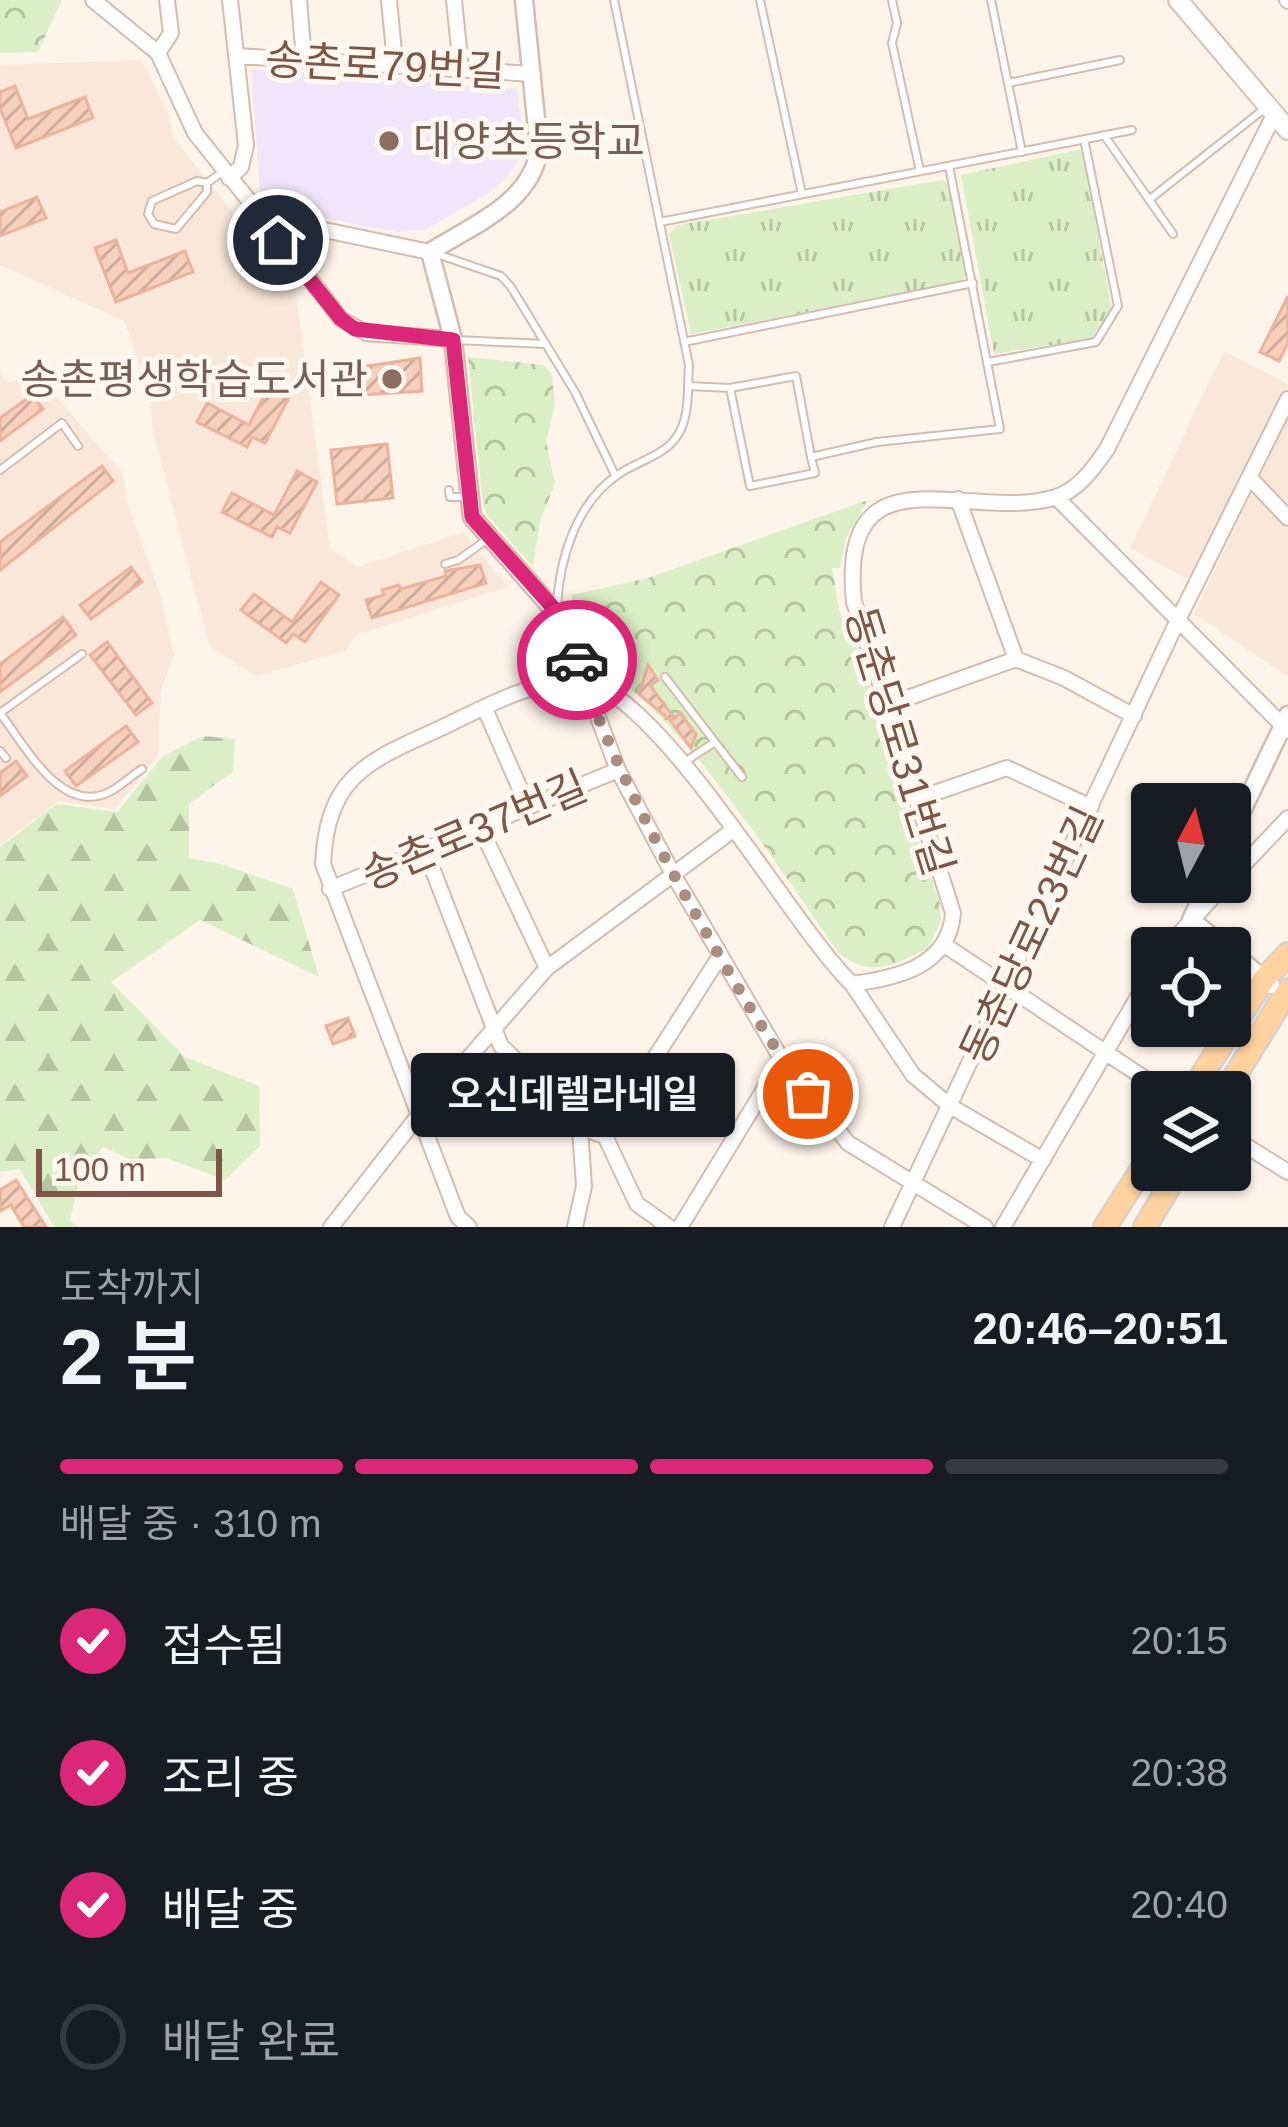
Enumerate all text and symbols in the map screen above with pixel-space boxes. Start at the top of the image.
street label: 송촌로79번길 [264,36,506,95]
place label: 대양초등학교 [413,118,645,165]
marker: 대양초등학교 [376,128,402,154]
pin [227,189,329,291]
icon: home [245,207,311,273]
place label: 송촌평생학습도서관 [20,356,368,403]
marker: 송촌평생학습도서관 [379,366,405,392]
courier [517,600,637,720]
street label: 동춘당로31번길 [836,601,963,881]
icon: car [544,627,610,693]
street label: 송촌로37번길 [355,762,594,899]
north arrow [1131,783,1251,903]
map controls [1131,783,1251,1191]
street label: 동춘당로23번길 [951,799,1112,1071]
button: locate [1131,927,1251,1047]
pin [757,1043,859,1145]
callout: 오신데렐라네일 [412,1052,736,1136]
icon: bag [775,1061,841,1127]
button: layers [1131,1071,1251,1191]
text: 오신데렐라네일 [447,1073,699,1116]
scale bar [36,1143,222,1196]
text: 100 m [54,1151,146,1188]
text: 도착까지 [60,1266,204,1309]
text: 20:46–20:51 [973,1303,1228,1354]
text: 2 분 [60,1313,197,1401]
text: 배달 중 · 310 m [60,1502,322,1545]
icon: check [60,1608,126,1674]
text: 20:15 [1130,1619,1228,1662]
text: 접수됨 [162,1620,286,1671]
icon: check [60,1740,126,1806]
text: 20:38 [1130,1751,1228,1794]
text: 조리 중 [162,1752,299,1803]
icon: check [60,1872,126,1938]
text: 20:40 [1130,1883,1228,1926]
text: 배달 중 [162,1884,299,1935]
text: 배달 완료 [162,2016,340,2067]

